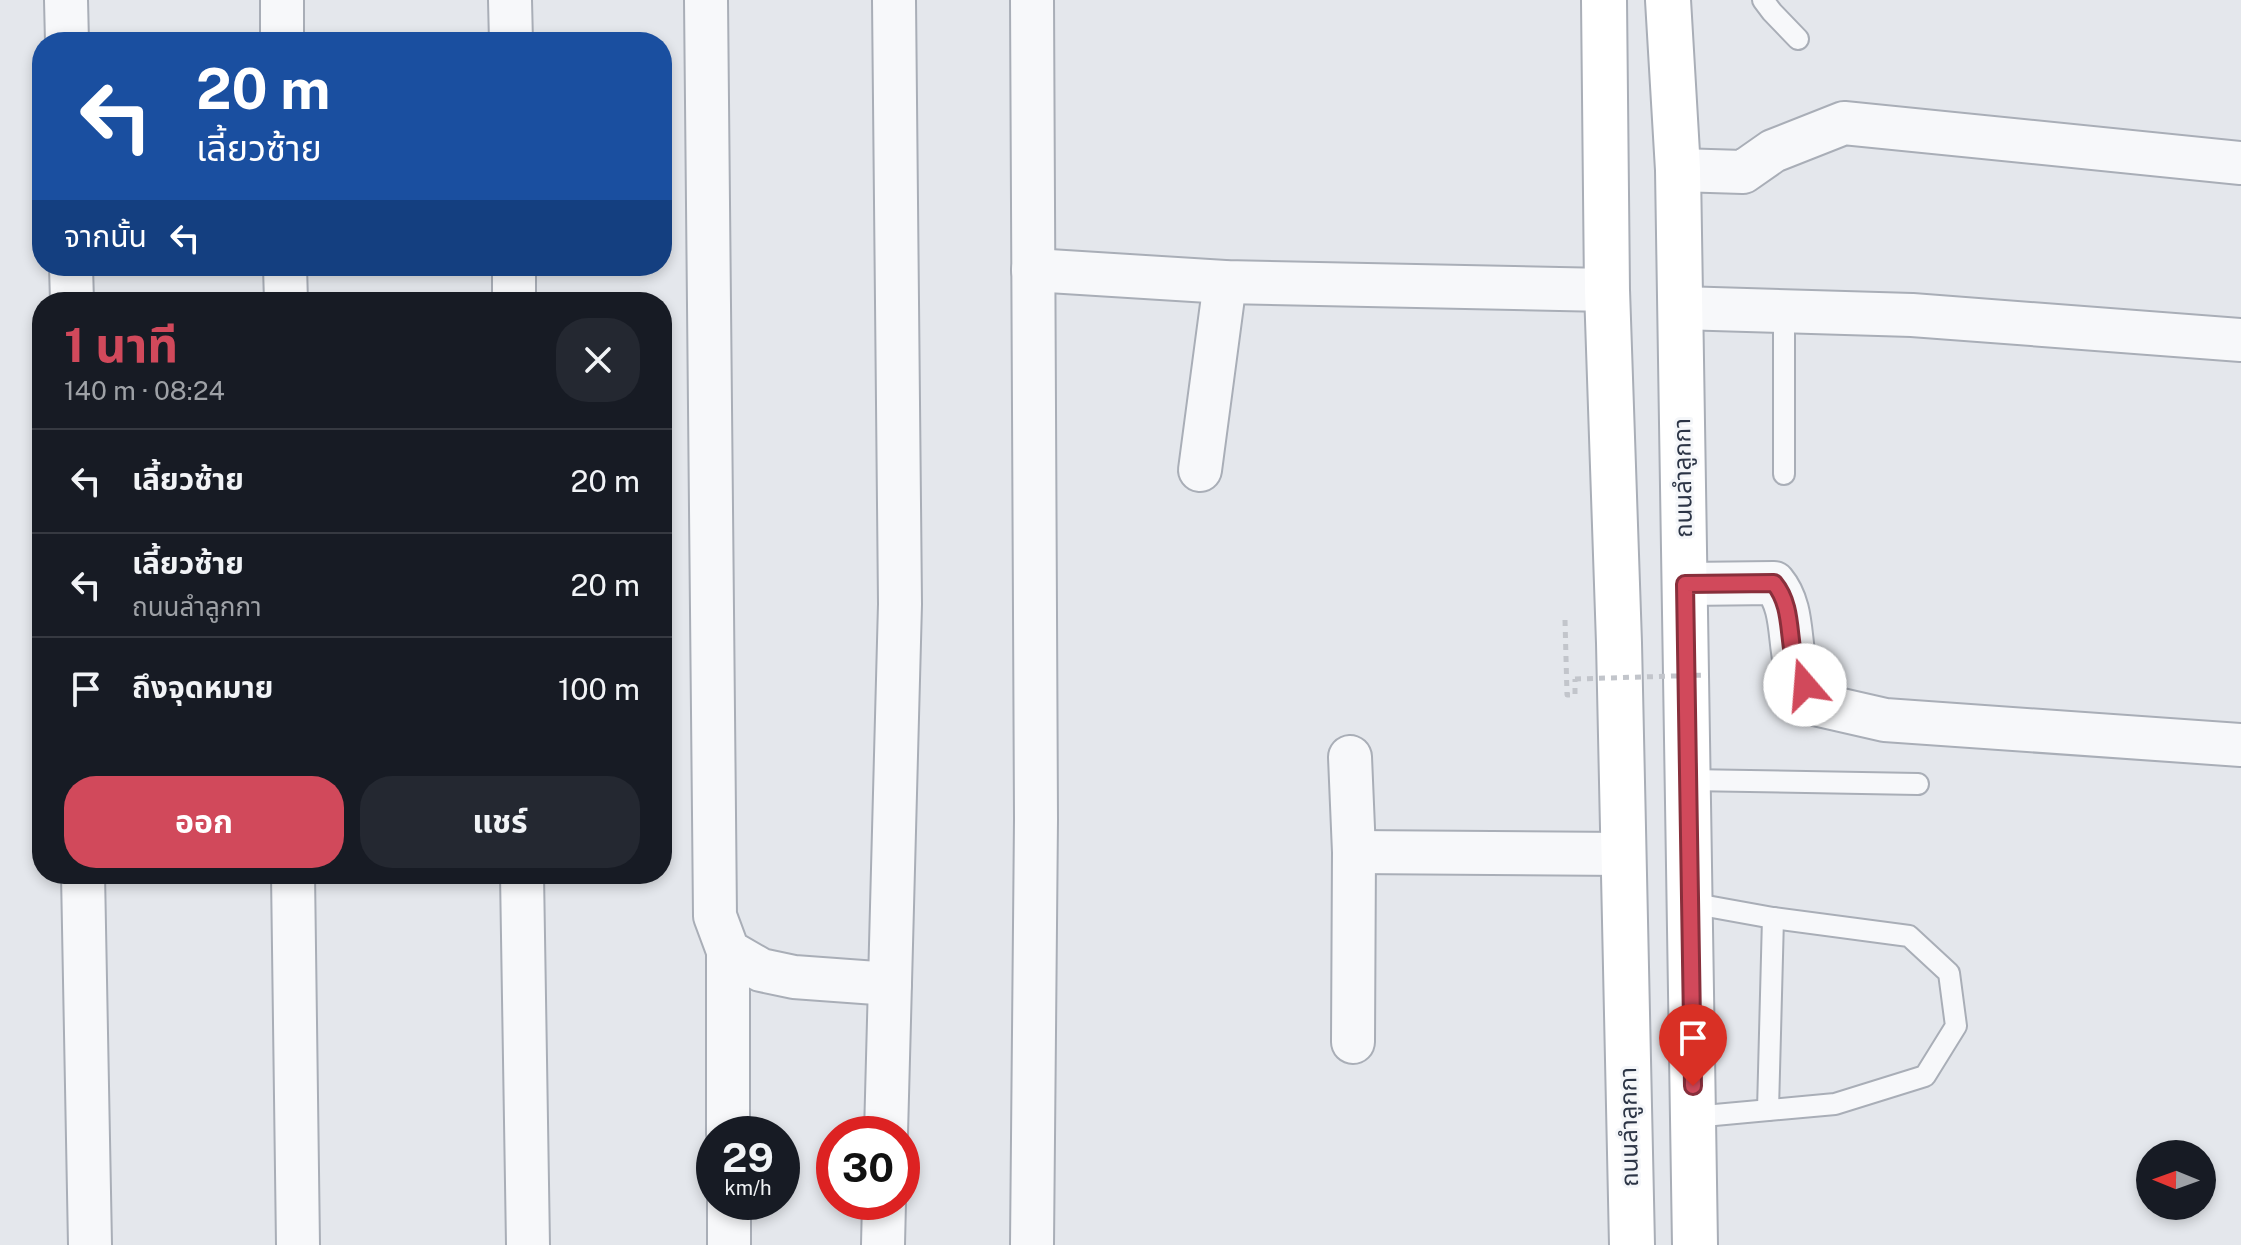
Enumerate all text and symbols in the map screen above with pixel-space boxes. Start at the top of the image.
text: 20 m [196,56,330,122]
icon: left [64,64,168,168]
text: เลี้ยวซ้าย [196,127,322,169]
icon: left [163,216,207,260]
text: จากนั้น [64,218,147,254]
text: 1 นาที [64,316,178,373]
button: close [556,318,640,402]
text: 140 m · 08:24 [64,375,225,406]
street label: ถนนลำลูกกา [1667,418,1699,538]
icon: left [64,459,108,503]
text: เลี้ยวซ้าย [132,461,244,497]
text: 20 m [571,463,640,499]
text: เลี้ยวซ้าย [132,545,244,581]
icon: left [64,563,108,607]
text: 20 m [571,567,640,603]
text: ถนนลำลูกกา [132,591,262,622]
position arrow [1763,643,1847,727]
icon: arrive [64,667,108,711]
text: ถึงจุดหมาย [132,669,273,705]
text: 100 m [558,671,640,707]
button: ออก [64,776,344,868]
button: แชร์ [360,776,640,868]
pin [1659,1004,1727,1086]
icon: arrive [1671,1016,1715,1060]
street label: ถนนลำลูกกา [1613,1067,1645,1187]
speed limit sign: 30 [816,1116,920,1220]
text: 29 [722,1134,774,1181]
north arrow [2136,1140,2216,1220]
map controls [2136,1140,2216,1220]
text: km/h [724,1176,772,1200]

